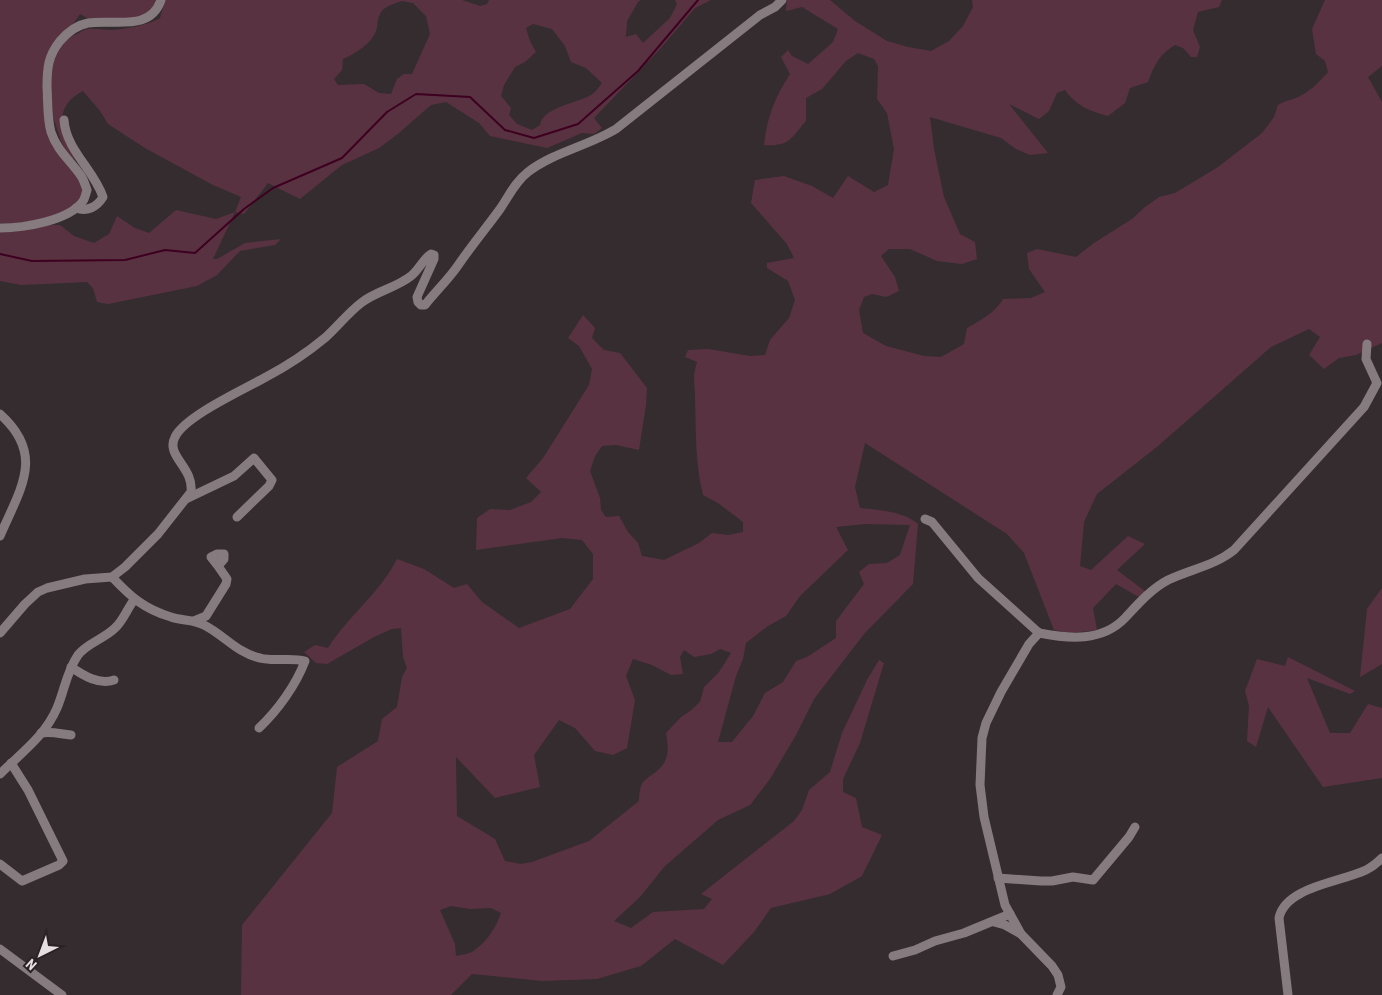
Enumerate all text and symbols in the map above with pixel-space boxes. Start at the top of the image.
north arrow [15,930,65,980]
text: N [23,956,40,973]

